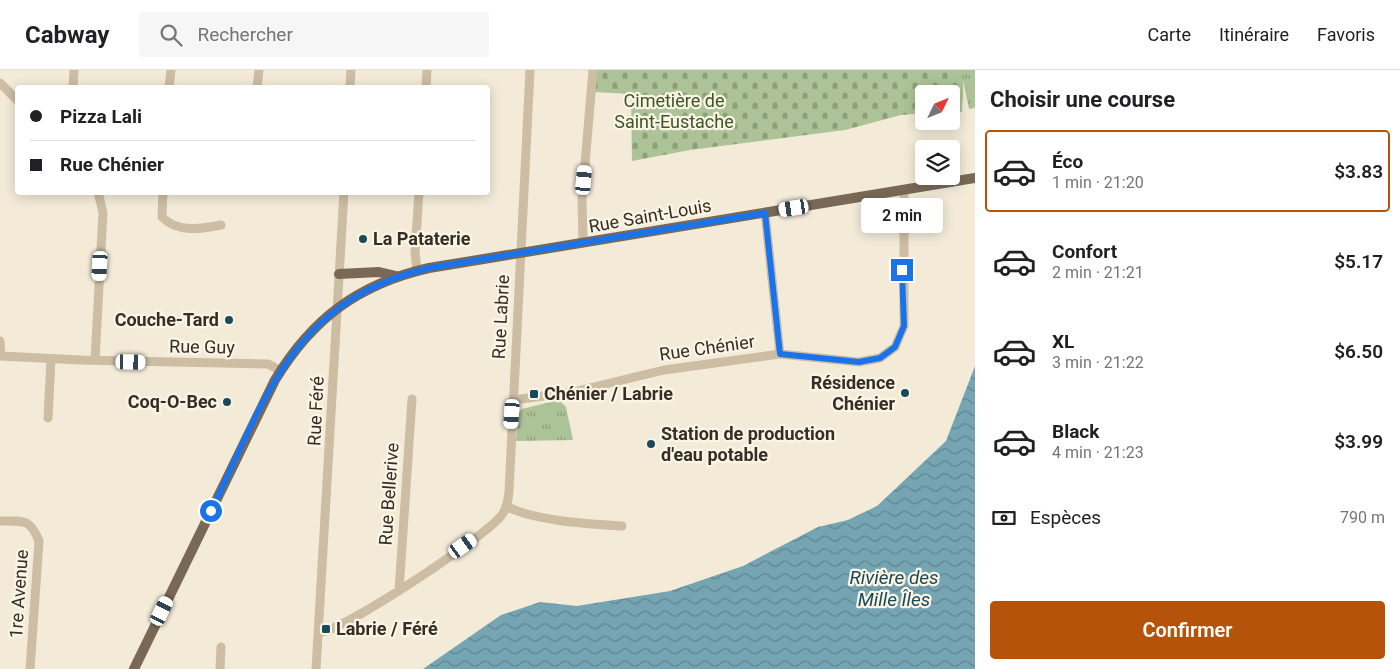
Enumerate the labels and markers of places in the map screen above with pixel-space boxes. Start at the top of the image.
place label: La Pataterie [373,228,471,249]
marker: La Pataterie [357,233,369,245]
place label: Couche-Tard [115,309,219,330]
marker: Couche-Tard [223,314,235,326]
place label: Résidence Chénier [811,372,895,414]
place label: Chénier / Labrie [544,383,673,404]
marker: Résidence Chénier [899,387,911,399]
marker: Chénier / Labrie [528,388,540,400]
place label: Coq-O-Bec [128,391,217,412]
marker: Coq-O-Bec [221,396,233,408]
place label: Station de production d'eau potable [661,423,835,465]
marker: Station de production d'eau potable [645,438,657,450]
place label: Labrie / Féré [336,618,438,639]
marker: Labrie / Féré [320,623,332,635]

